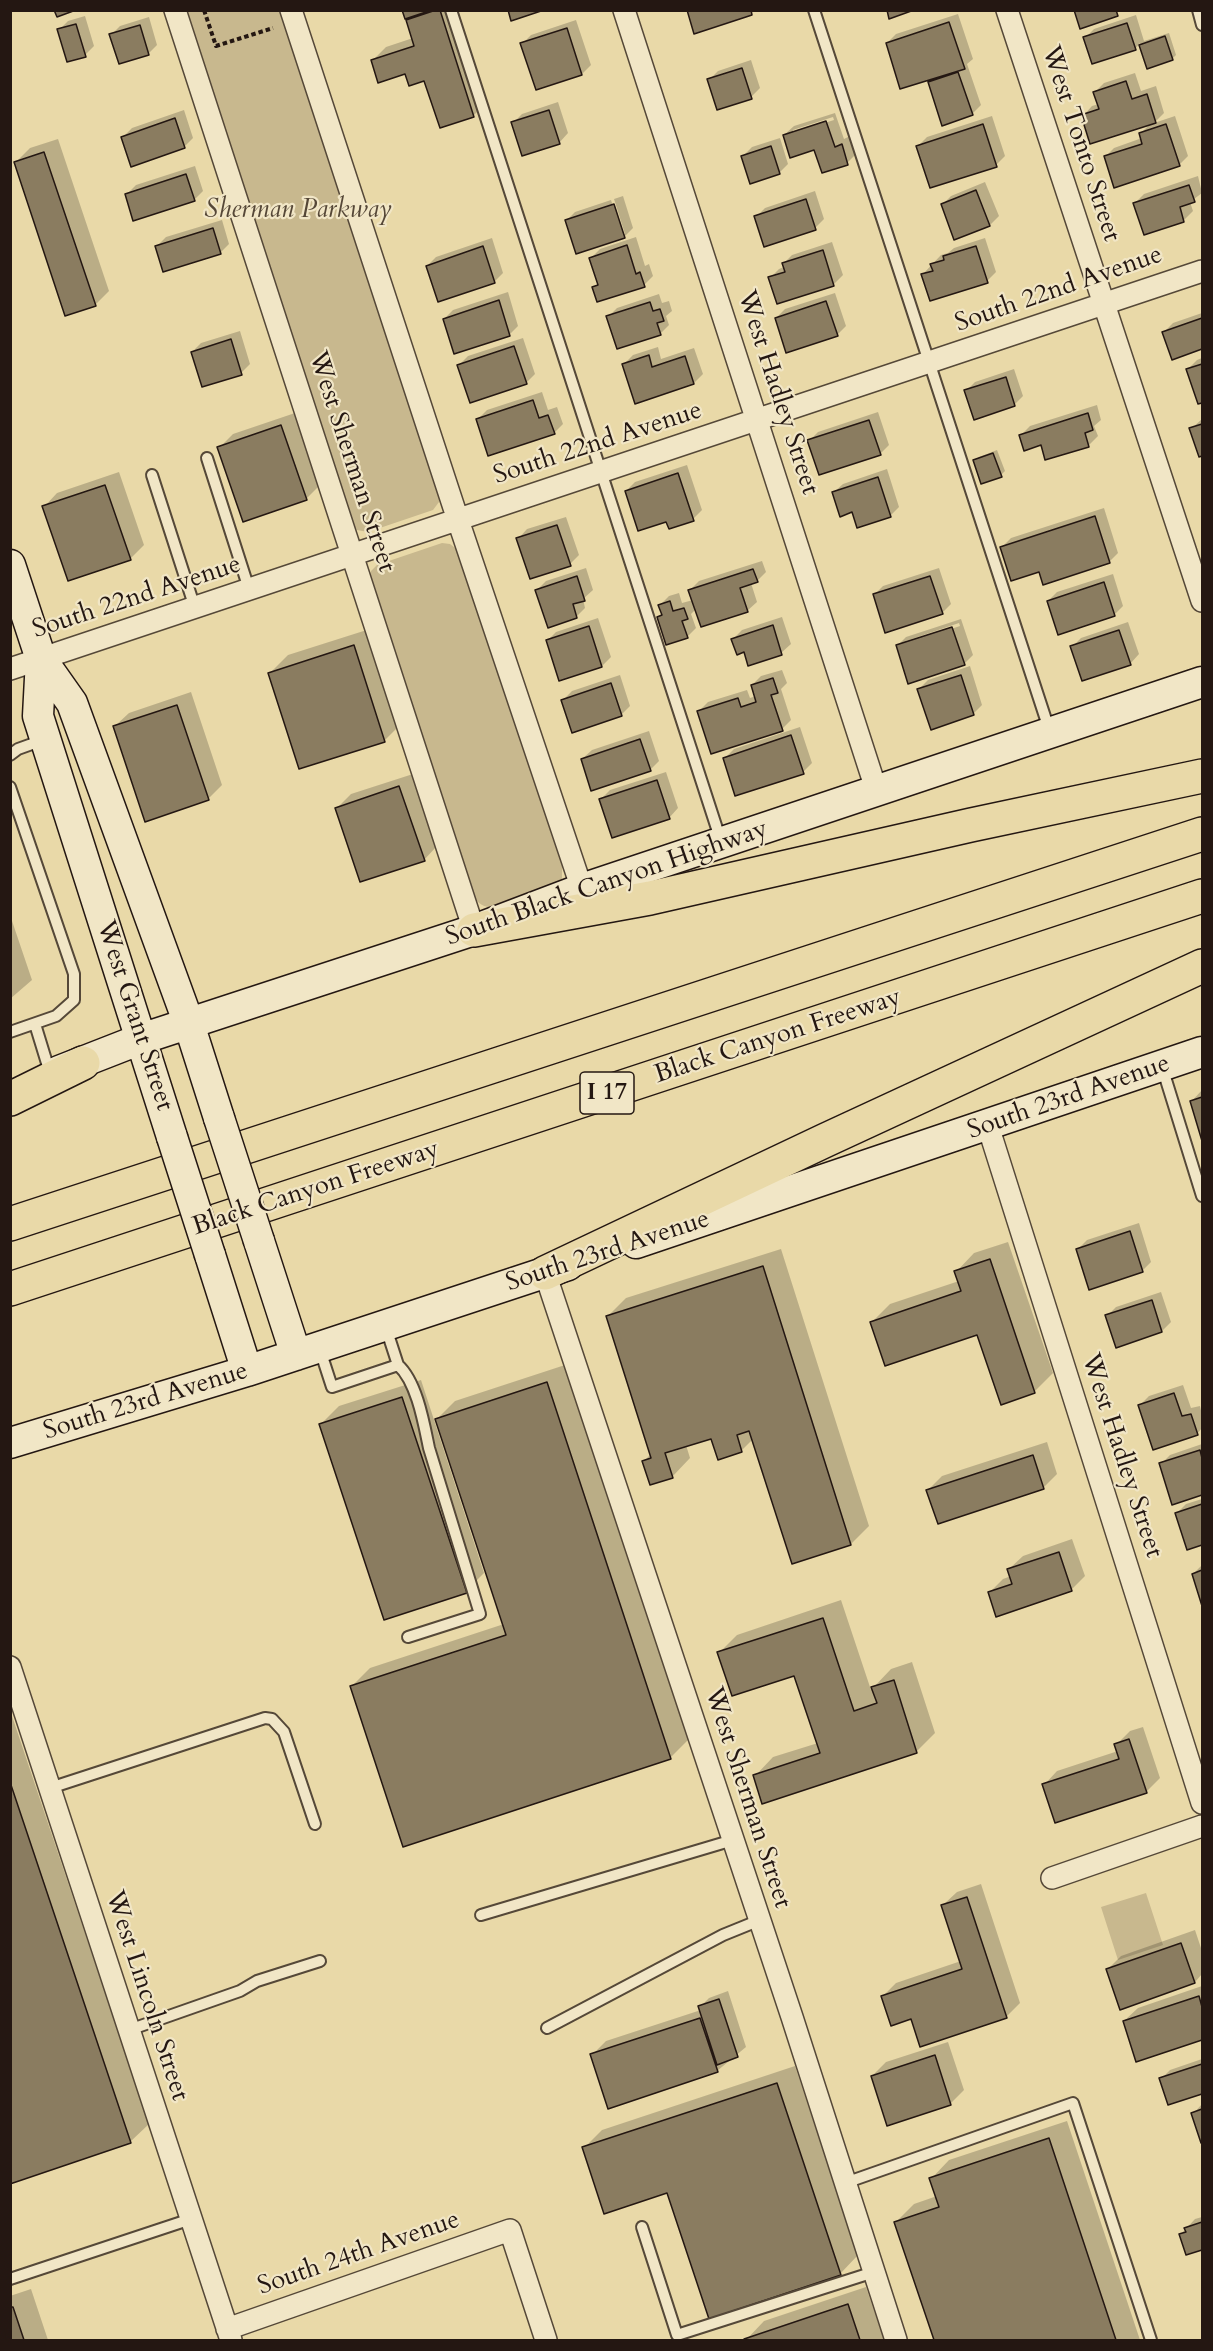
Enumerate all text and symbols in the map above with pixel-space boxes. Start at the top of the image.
street label: West Tonto Street [1034,42,1126,246]
park label: Sherman Parkway [204,195,392,227]
street label: South 22nd Avenue [951,240,1167,340]
street label: West Hadley Street [729,287,825,499]
street label: West Sherman Street [301,348,401,576]
street label: South 22nd Avenue [490,396,706,492]
street label: South 22nd Avenue [29,550,245,646]
street label: South Black Canyon Highway [442,814,772,954]
street label: West Grant Street [89,917,179,1115]
street label: Black Canyon Freeway [651,982,905,1092]
street label: South 23rd Avenue [964,1049,1174,1147]
road number: I 17 [580,1072,634,1114]
street label: Black Canyon Freeway [189,1134,443,1244]
street label: South 23rd Avenue [502,1204,714,1300]
street label: West Hadley Street [1073,1350,1169,1562]
street label: South 23rd Avenue [40,1356,252,1448]
street label: West Sherman Street [697,1684,797,1912]
street label: West Lincoln Street [97,1887,195,2105]
street label: South 24th Avenue [254,2205,464,2303]

